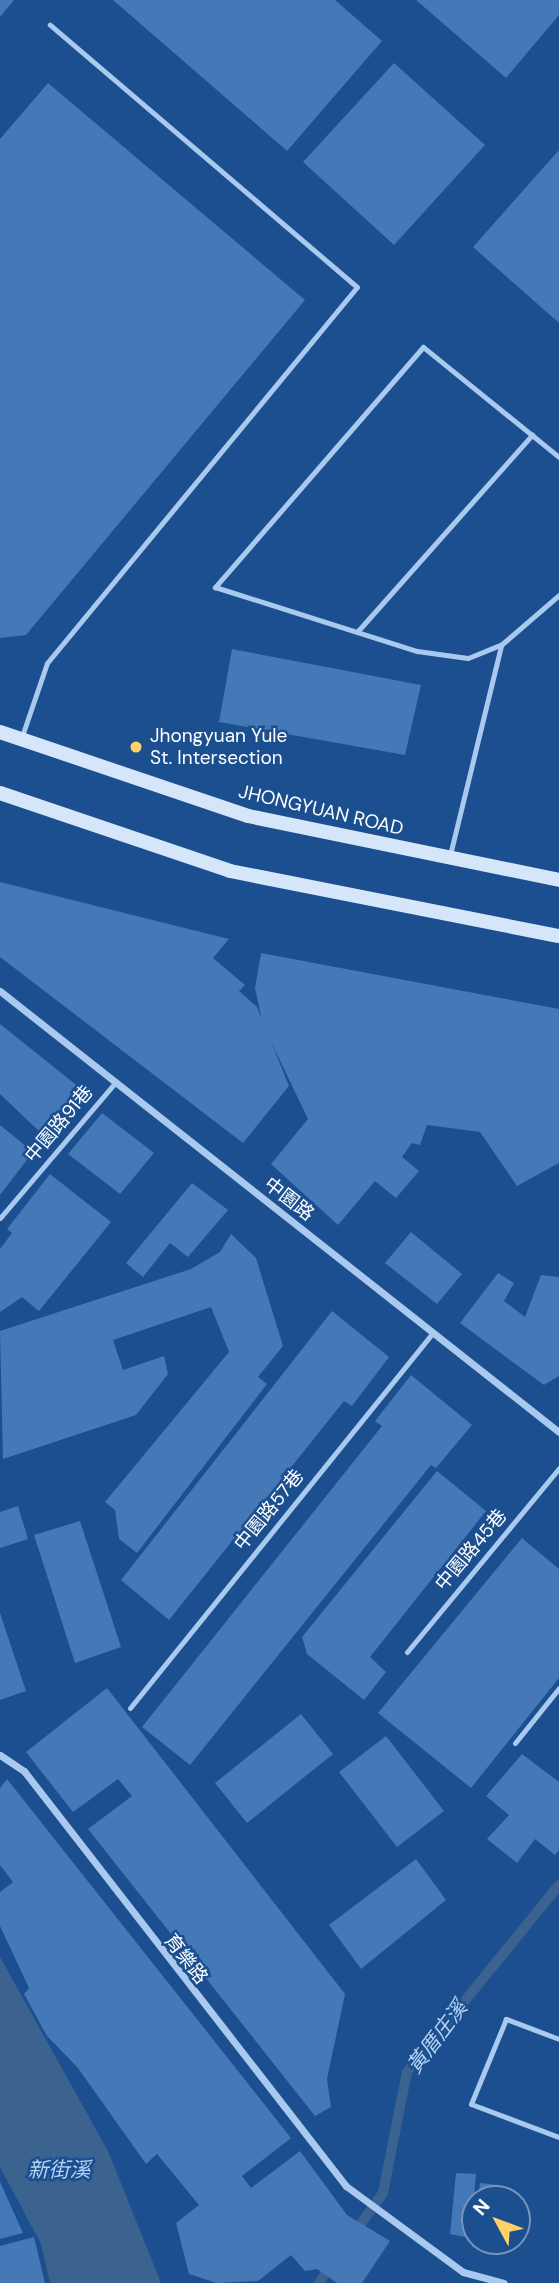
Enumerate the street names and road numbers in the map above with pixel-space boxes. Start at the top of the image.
street label: JHONGYUAN ROAD [236,780,406,840]
street label: 中園路91巷 [20,1081,98,1167]
street label: 中園路 [260,1172,318,1226]
street label: 中園路57巷 [229,1465,309,1555]
street label: 中園路45巷 [430,1505,512,1595]
street label: 育樂路 [159,1930,213,1988]

